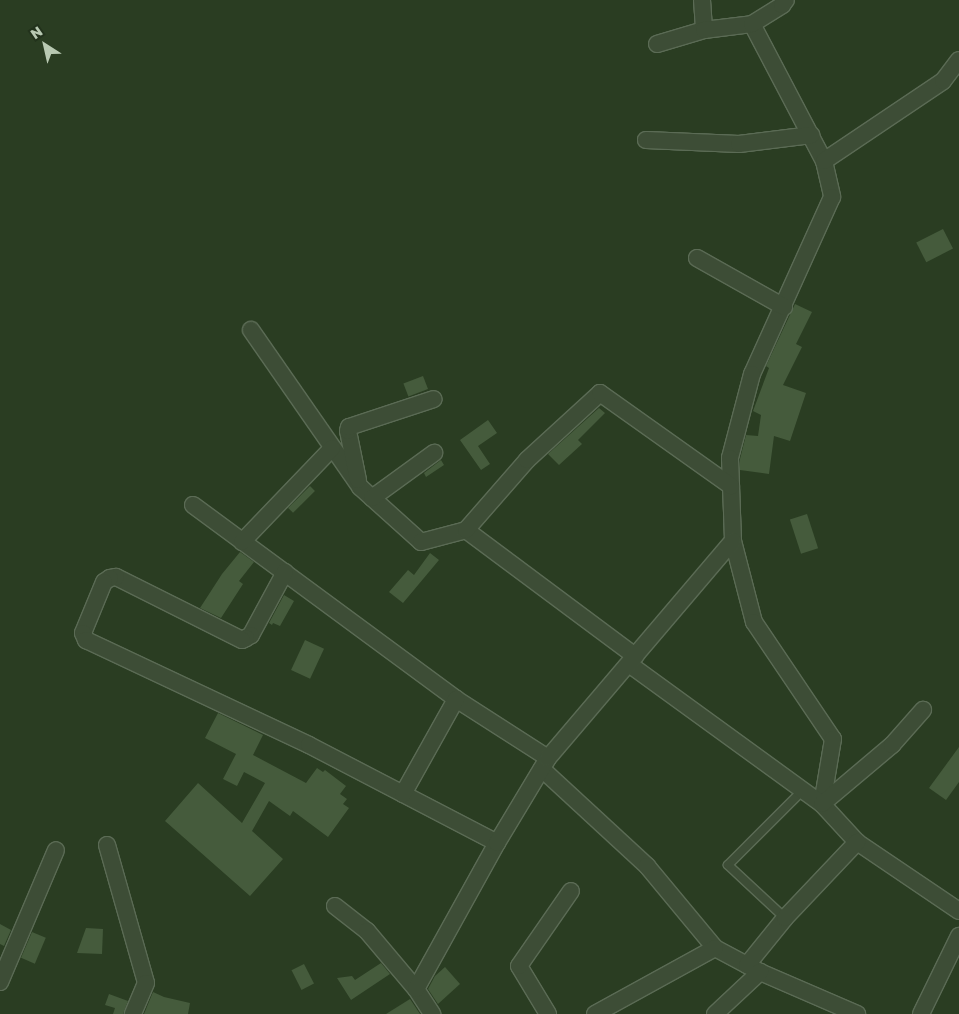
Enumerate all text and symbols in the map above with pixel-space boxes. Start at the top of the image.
north arrow [20,20,70,70]
text: N [27,22,45,42]

